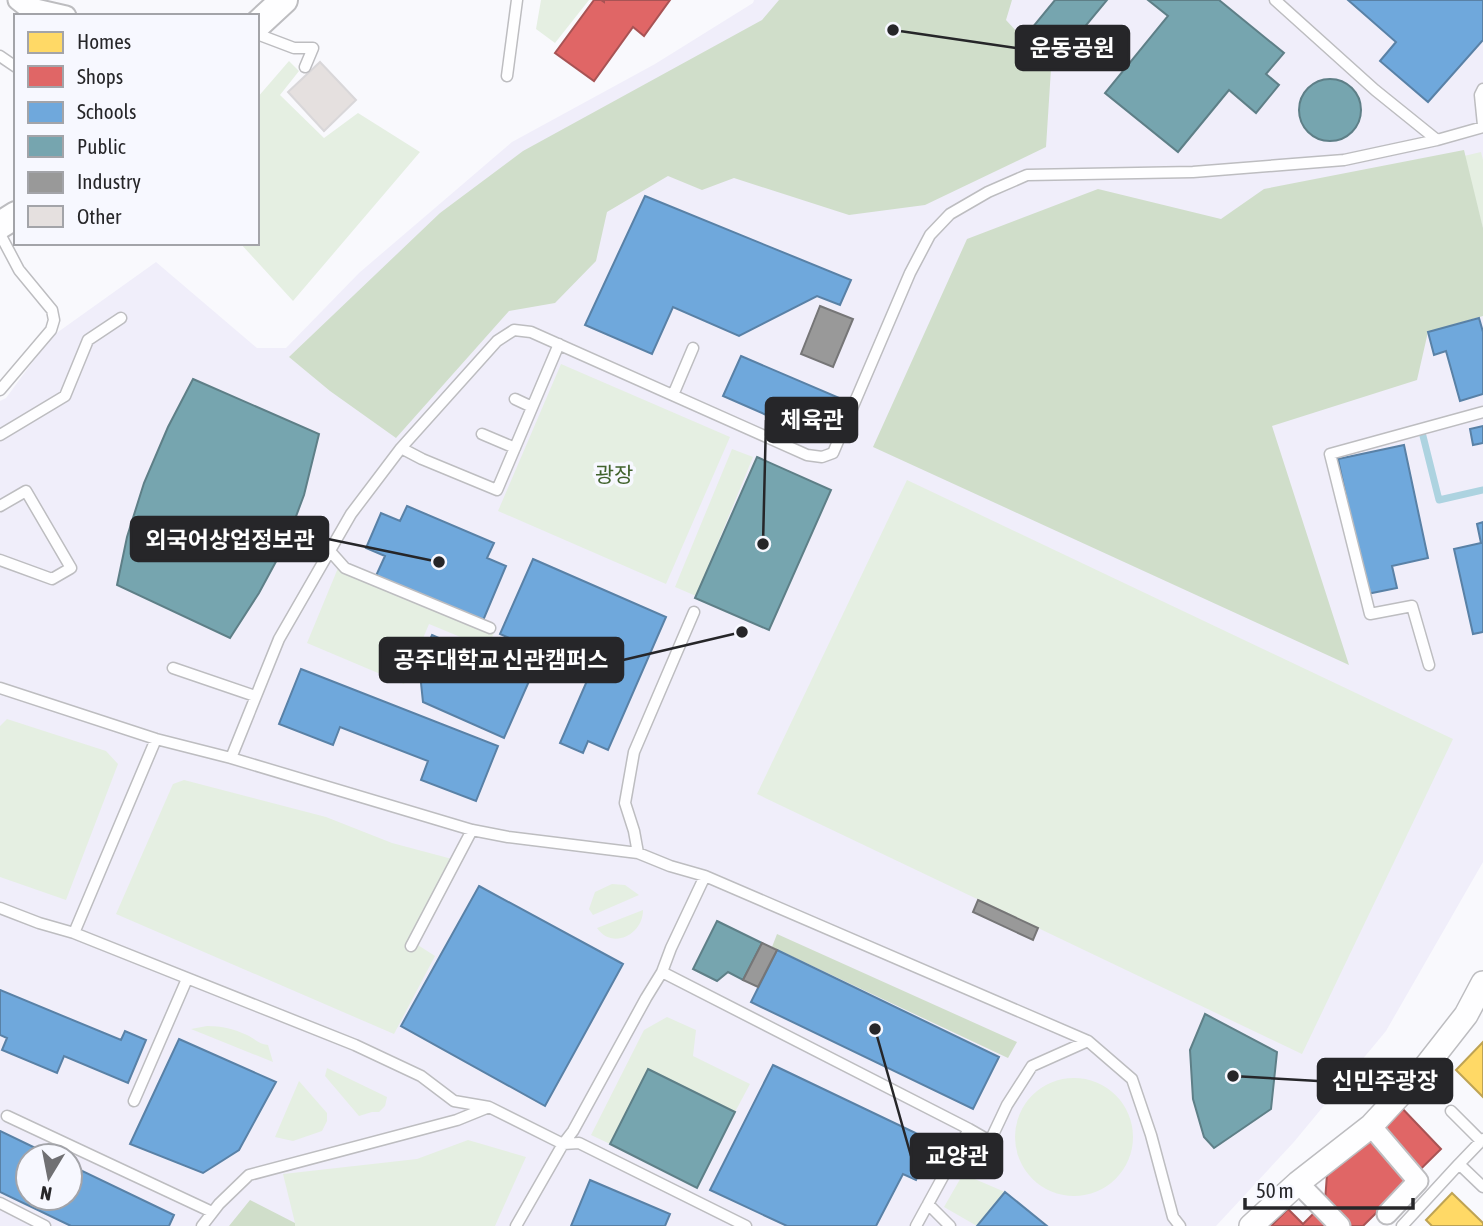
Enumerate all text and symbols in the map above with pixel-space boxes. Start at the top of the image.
legend [14,14,259,245]
callout: 운동공원 [1016,26,1129,70]
text: Homes [77,29,131,53]
text: 운동공원 [1030,35,1114,61]
text: Shops [77,64,123,88]
text: Schools [77,99,137,123]
text: Public [77,134,126,158]
text: Industry [77,169,141,193]
text: Other [77,204,122,228]
callout: 체육관 [766,398,857,442]
text: 체육관 [780,407,844,433]
park label: 광장 [595,462,633,486]
callout: 외국어상업정보관 [131,517,328,561]
text: 외국어상업정보관 [145,527,315,553]
callout: 공주대학교 신관캠퍼스 [380,638,623,682]
text: 공주대학교 신관캠퍼스 [394,647,608,673]
callout: 신민주광장 [1318,1059,1452,1103]
text: 신민주광장 [1332,1068,1438,1094]
callout: 교양관 [911,1134,1002,1178]
north arrow [14,1142,84,1212]
text: 교양관 [925,1143,989,1169]
scale bar [1245,1166,1413,1210]
text: 50 m [1256,1178,1294,1202]
text: N [39,1182,53,1206]

